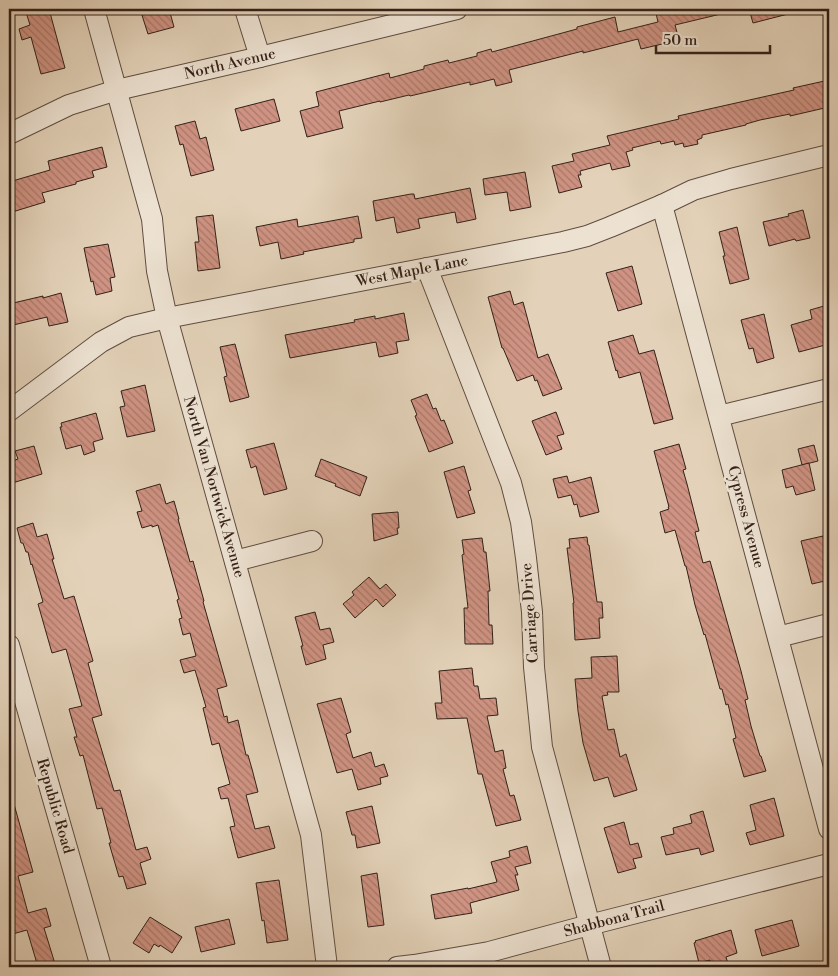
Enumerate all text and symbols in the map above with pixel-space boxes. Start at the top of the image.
scale bar [656,22,769,54]
text: 50 m [663,31,697,50]
street label: North Avenue [182,44,278,84]
street label: West Maple Lane [353,251,470,291]
street label: North Van Nortwick Avenue [179,394,249,580]
street label: Cypress Avenue [723,464,769,570]
street label: Carriage Drive [517,562,543,664]
street label: Republic Road [32,756,78,856]
street label: Shabbona Trail [562,896,667,942]

